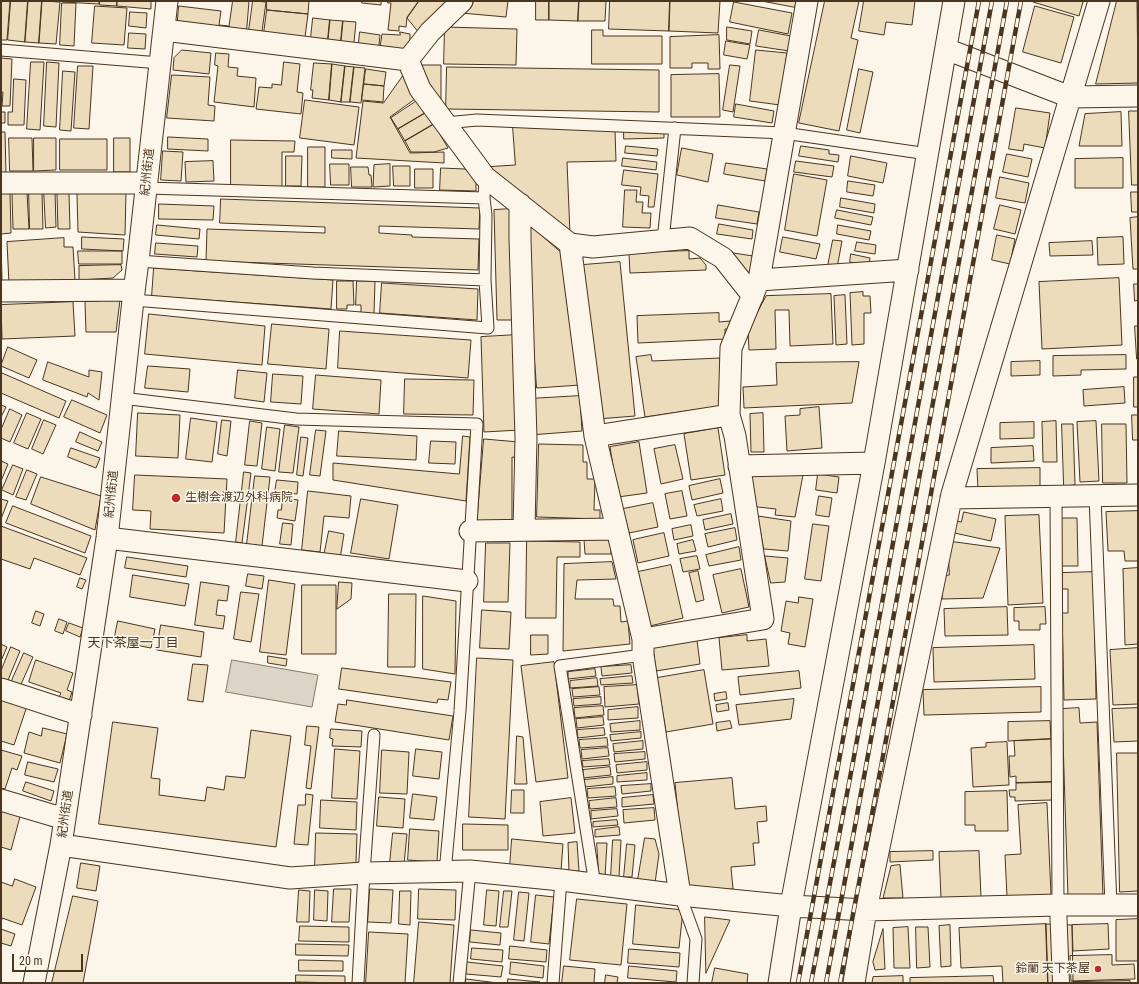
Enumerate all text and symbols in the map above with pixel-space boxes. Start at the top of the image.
street label: 紀州街道 [138,147,158,197]
street label: 紀州街道 [102,469,122,519]
place label: 生樹会渡辺外科病院 [185,491,293,505]
marker: 生樹会渡辺外科病院 [170,492,182,504]
district label: 天下茶屋一丁目 [88,636,178,652]
street label: 紀州街道 [56,789,76,839]
scale bar [14,946,85,972]
text: 20 m [19,954,43,968]
place label: 鈴蘭 天下茶屋 [1015,962,1090,976]
marker: 鈴蘭 天下茶屋 [1093,964,1103,974]

